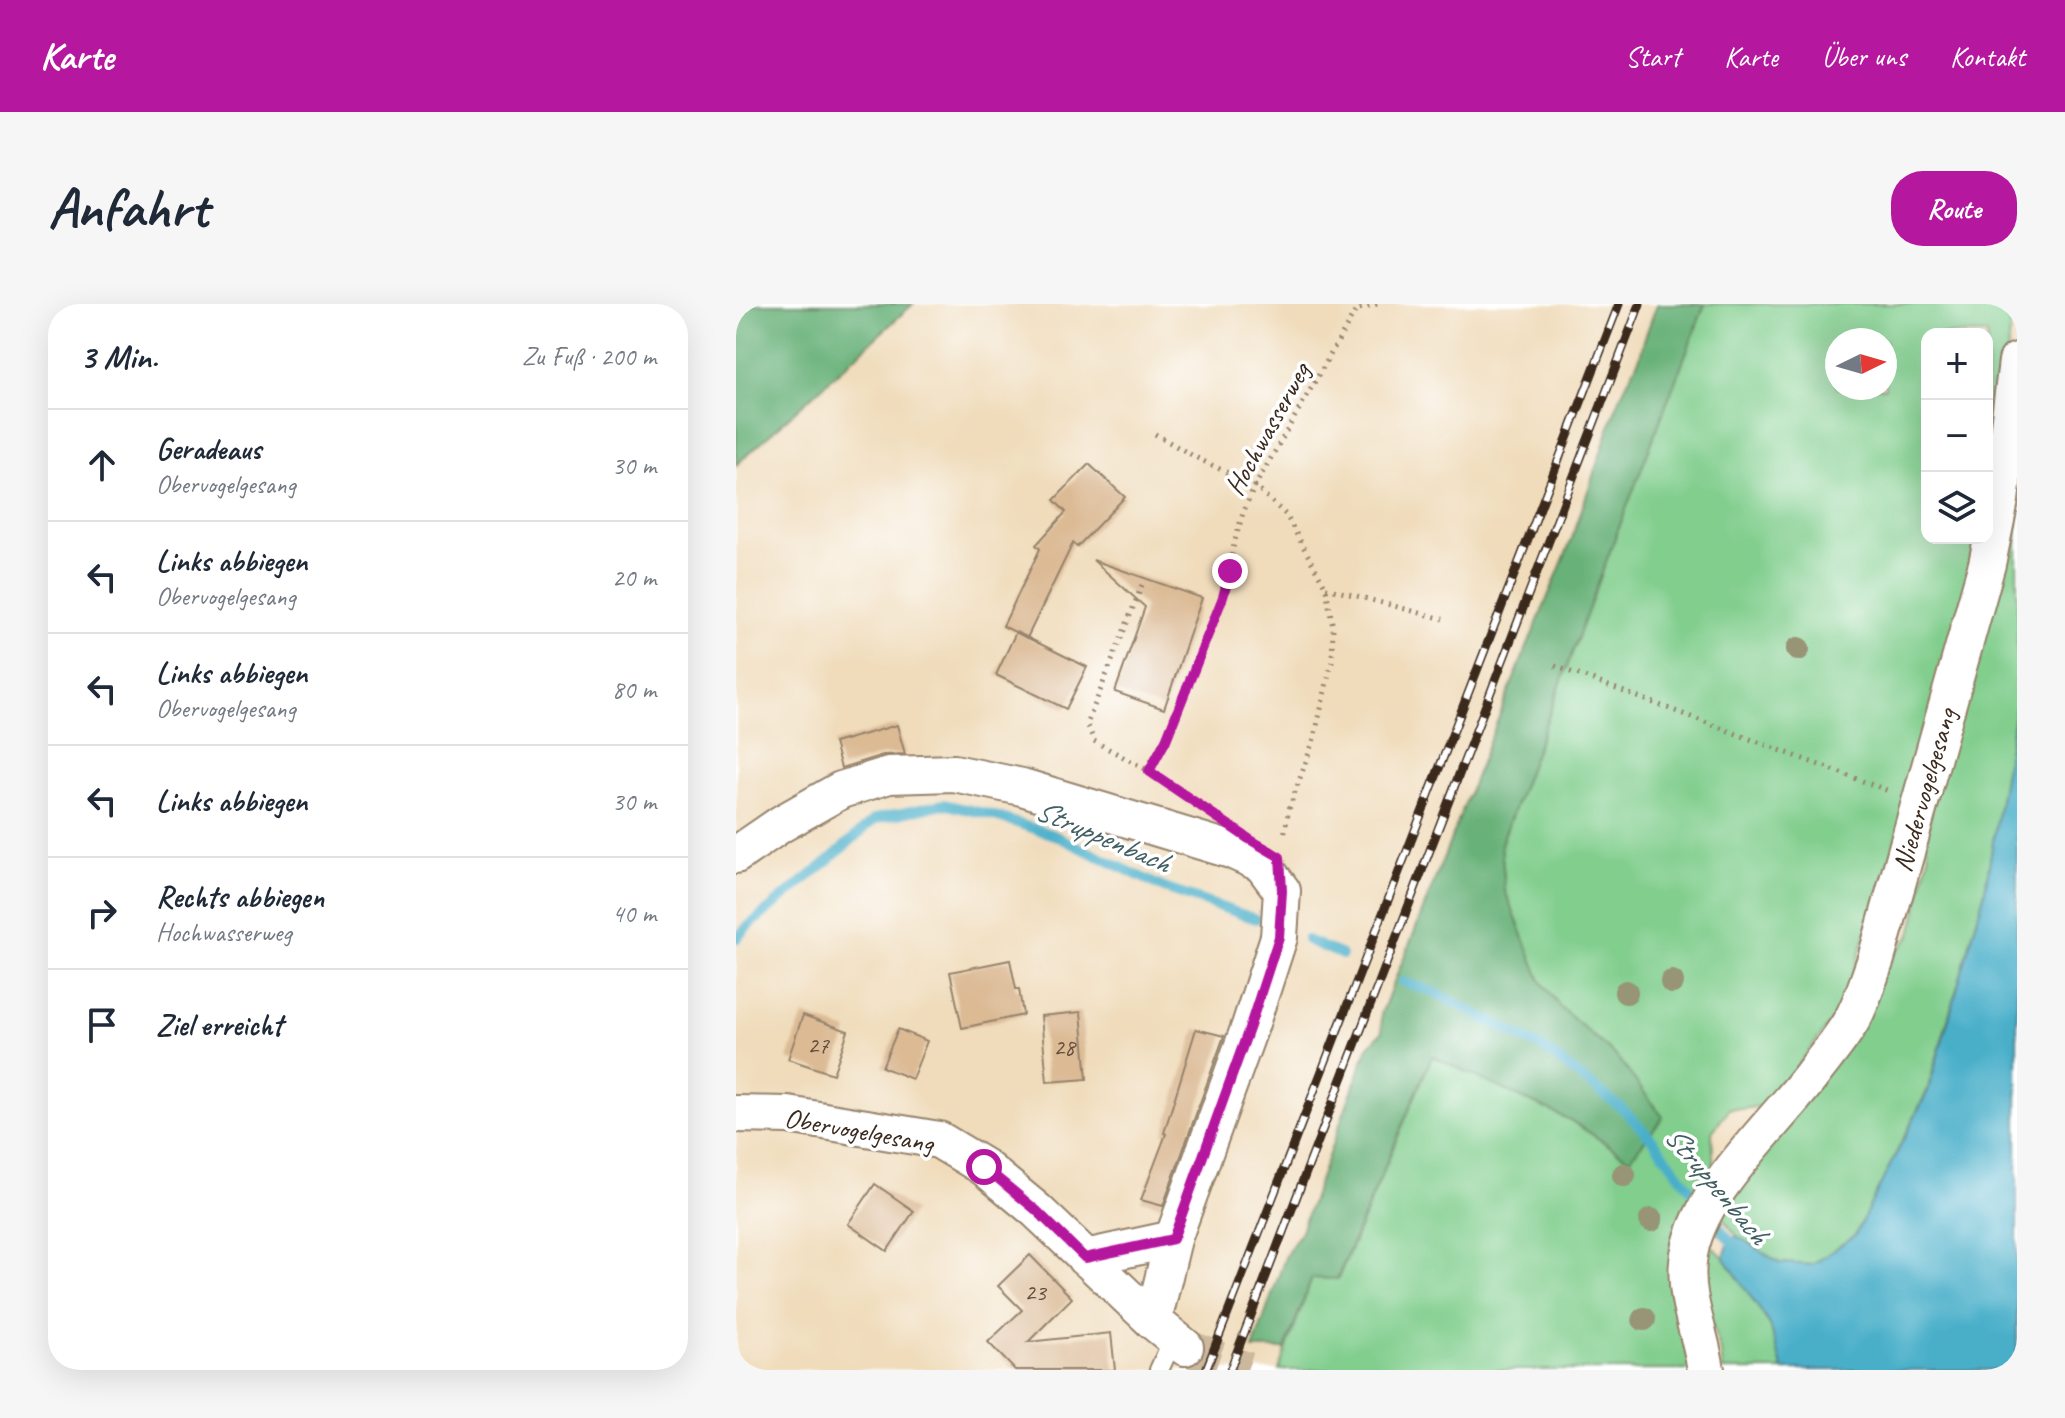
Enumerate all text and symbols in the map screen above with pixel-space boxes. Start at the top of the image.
text: Karte [40,33,114,80]
text: Start [1625,39,1680,74]
text: Karte [1724,39,1778,74]
text: Über uns [1822,39,1906,74]
text: Kontakt [1950,39,2025,74]
button: Route [1891,171,2017,246]
text: Anfahrt [48,173,208,244]
north arrow [1825,328,1897,400]
map controls [1921,328,1993,544]
button: + [1921,328,1993,400]
text: 3 Min. [80,335,158,378]
text: Zu Fuß · 200 m [522,340,656,373]
street label: Hochwasserweg [1216,355,1319,501]
button: − [1921,400,1993,472]
text: Geradeaus [156,430,261,468]
icon: ahead [80,443,124,487]
text: 30 m [612,449,656,482]
text: Obervogelgesang [156,468,296,501]
button: layers [1921,472,1993,544]
text: Links abbiegen [156,542,307,580]
route end [1212,553,1248,589]
icon: left [80,555,124,599]
text: 20 m [612,561,656,594]
text: Obervogelgesang [156,580,296,613]
text: Links abbiegen [156,654,307,692]
icon: left [80,667,124,711]
text: 80 m [612,673,656,706]
text: Obervogelgesang [156,692,296,725]
street label: Niedervogelgesang [1884,702,1965,876]
icon: left [80,779,124,823]
text: Links abbiegen [156,782,307,820]
text: 30 m [612,785,656,818]
water label: Struppenbach [1030,791,1178,882]
text: Rechts abbiegen [156,878,324,916]
icon: right [80,891,124,935]
text: 40 m [612,897,656,930]
text: Hochwasserweg [156,916,291,949]
icon: arrive [80,1003,124,1047]
text: Ziel erreicht [156,1006,282,1044]
house number: 27 [807,1030,830,1060]
house number: 28 [1053,1032,1077,1062]
street label: Obervogelgesang [782,1100,938,1161]
water label: Struppenbach [1657,1118,1779,1254]
route start [966,1149,1002,1185]
house number: 23 [1024,1277,1048,1307]

